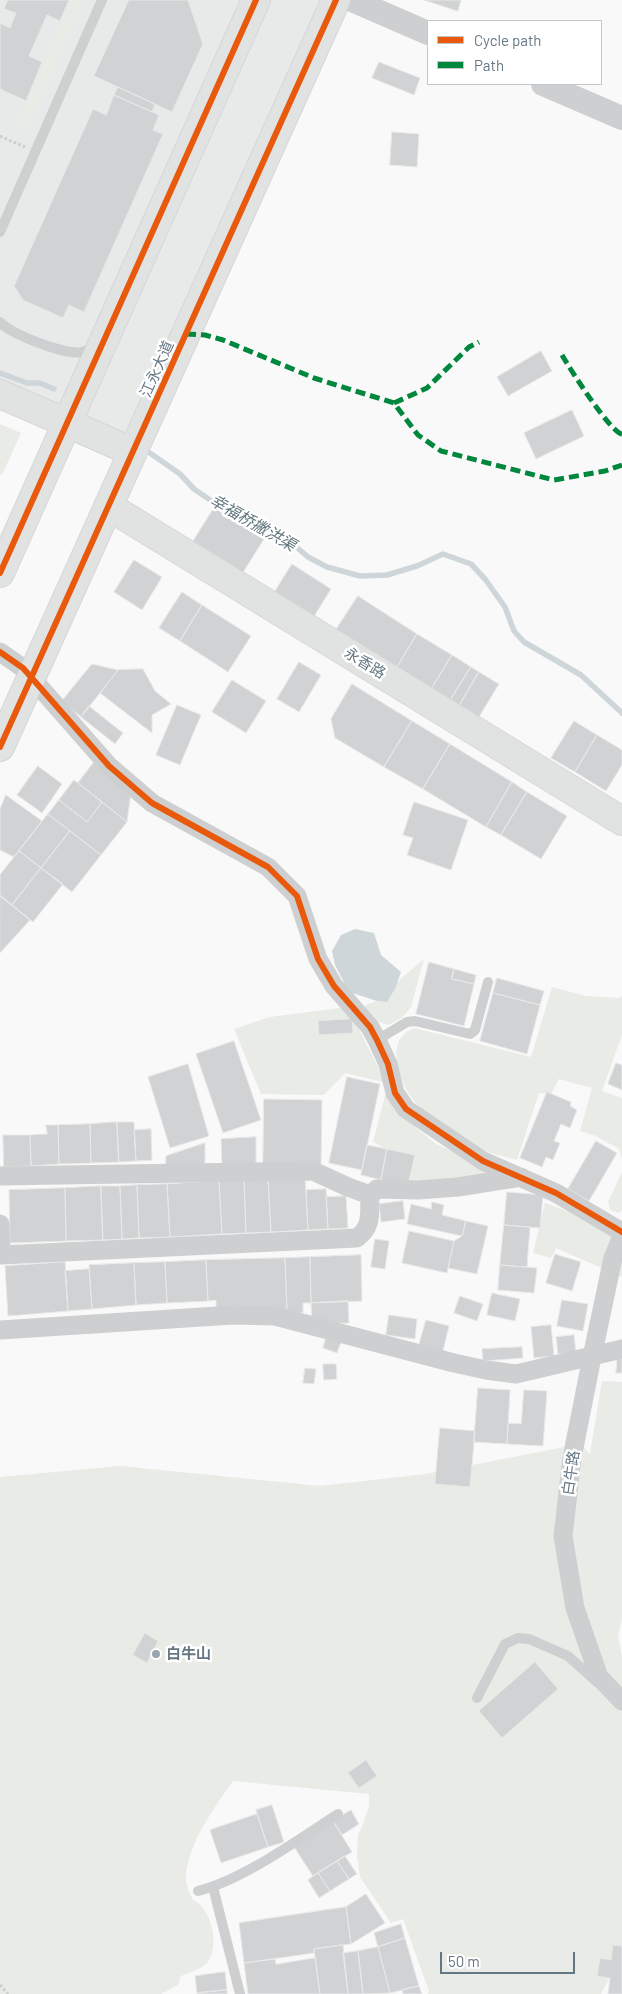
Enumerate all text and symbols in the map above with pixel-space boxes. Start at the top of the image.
legend [427,20,602,85]
text: Cycle path [474,31,541,49]
text: Path [474,56,504,74]
street label: 江永大道 [137,338,177,400]
water label: 幸福桥撇洪渠 [207,491,299,555]
street label: 永香路 [341,644,389,682]
street label: 白牛路 [559,1449,583,1497]
place label: 白牛山 [166,1645,211,1663]
marker: 白牛山 [150,1648,162,1660]
scale bar [442,1942,577,1974]
text: 50 m [448,1952,480,1970]

